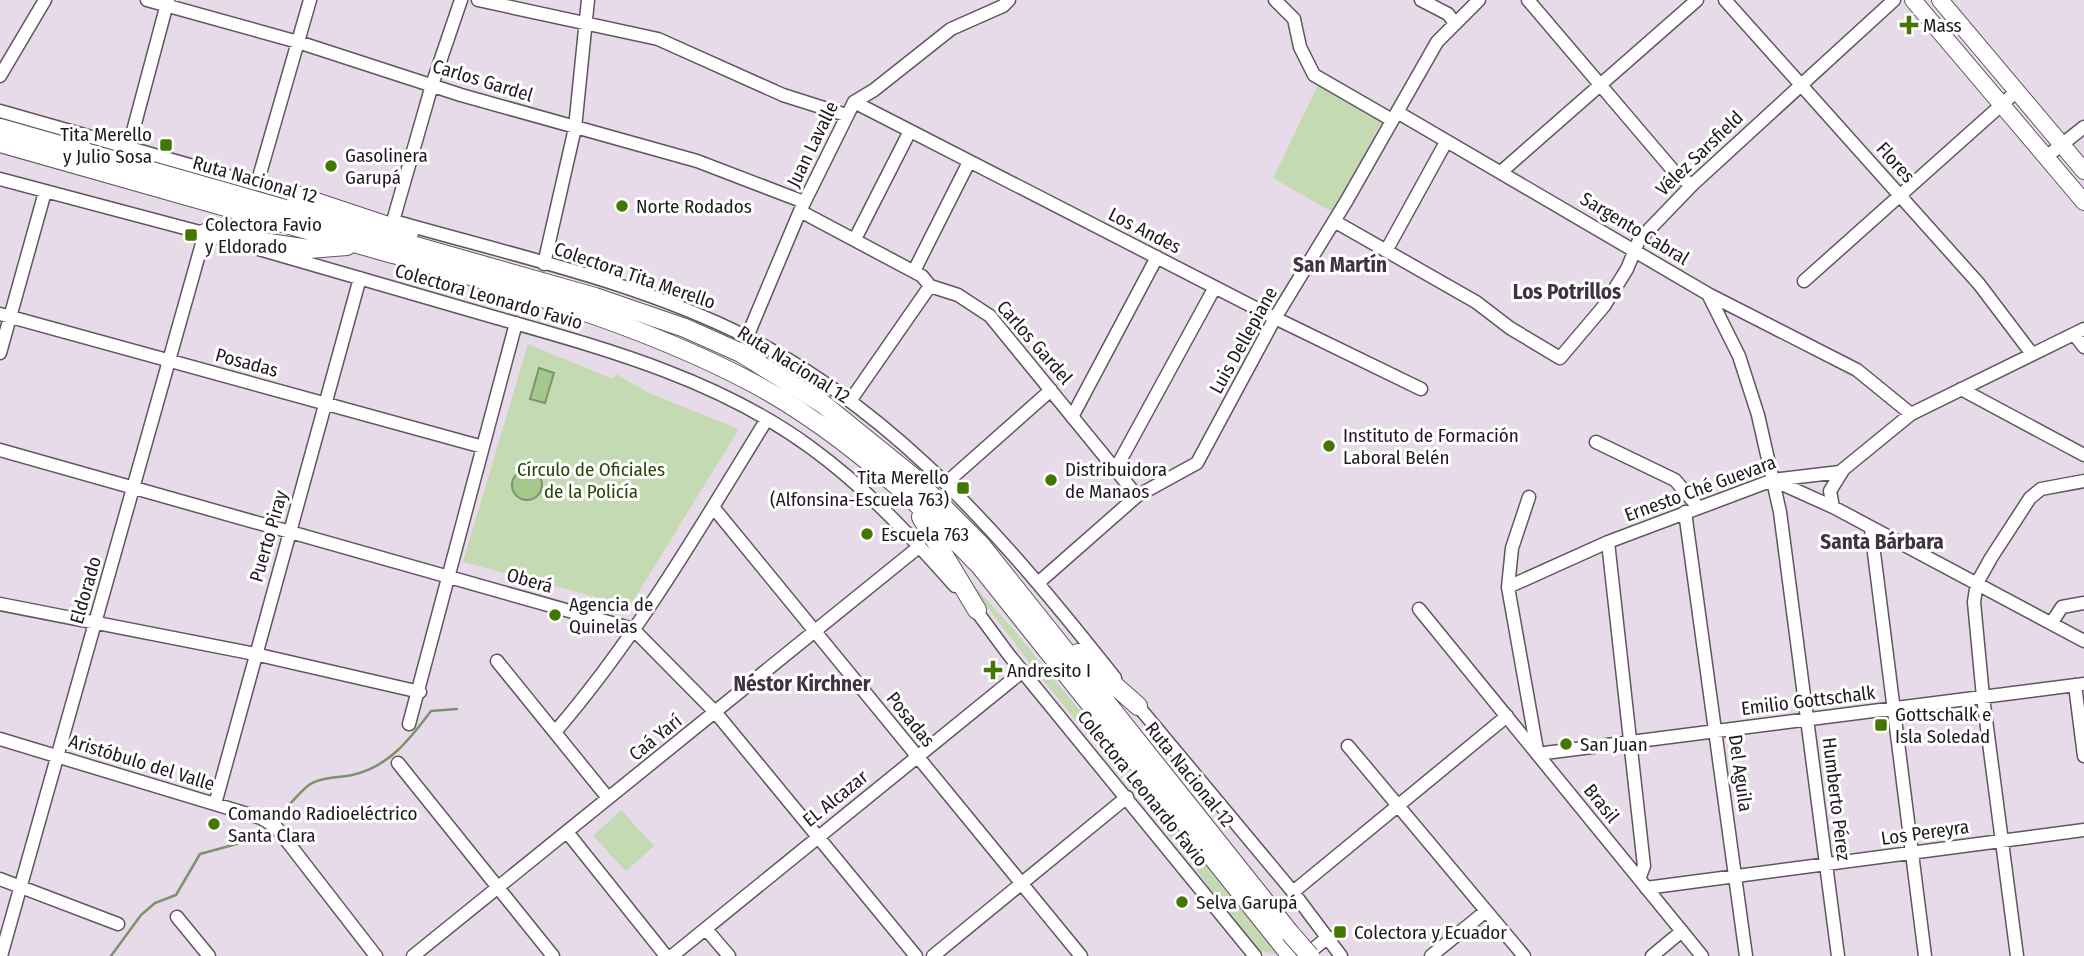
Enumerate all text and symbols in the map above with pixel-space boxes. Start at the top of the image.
place label: Mass [1923,14,1962,37]
marker: Mass [1901,17,1917,33]
street label: Carlos Gardel [430,54,536,107]
street label: Juan Lavalle [782,97,843,191]
street label: Vélez Sarsfield [1651,106,1748,201]
place label: Tita Merello y Julio Sosa [60,123,152,168]
marker: Tita Merello y Julio Sosa [158,137,174,153]
street label: Flores [1871,137,1920,187]
place label: Gasolinera Garupá [345,144,428,189]
street label: Ruta Nacional 12 [190,151,320,208]
marker: Gasolinera Garupá [323,158,339,174]
street label: Sargento Cabral [1576,187,1693,270]
place label: Norte Rodados [636,195,752,218]
marker: Norte Rodados [614,198,630,214]
street label: Los Andes [1105,202,1185,258]
place label: Colectora Favio y Eldorado [205,213,322,258]
marker: Colectora Favio y Eldorado [183,227,199,243]
street label: Colectora Tita Merello [551,237,719,314]
district label: San Martín [1293,252,1387,278]
street label: Colectora Leonardo Favio [392,259,585,334]
district label: Los Potrillos [1513,279,1621,305]
street label: Luis Dellepiane [1205,283,1282,398]
street label: Carlos Gardel [992,296,1077,389]
street label: Ruta Nacional 12 [733,321,854,408]
street label: Posadas [213,343,281,382]
place label: Instituto de Formación Laboral Belén [1343,424,1519,469]
marker: Instituto de Formación Laboral Belén [1321,438,1337,454]
street label: Ernesto Ché Guevara [1621,450,1779,527]
park label: Círculo de Oficiales de la Policía [517,458,665,503]
place label: Distribuidora de Manaos [1065,458,1167,503]
place label: Tita Merello (Alfonsina-Escuela 763) [770,466,949,511]
marker: Distribuidora de Manaos [1043,472,1059,488]
marker: Tita Merello (Alfonsina-Escuela 763) [955,480,971,496]
street label: Puerto Piray [244,487,293,585]
place label: Escuela 763 [881,523,969,546]
marker: Escuela 763 [859,526,875,542]
district label: Santa Bárbara [1820,529,1944,555]
street label: Eldorado [65,554,106,627]
street label: Oberá [504,563,556,598]
place label: Agencia de Quinelas [569,593,653,638]
marker: Agencia de Quinelas [547,607,563,623]
place label: Andresito I [1007,659,1091,682]
marker: Andresito I [985,662,1001,678]
district label: Néstor Kirchner [734,671,871,697]
street label: Emilio Gottschalk [1740,681,1877,720]
street label: Posadas [881,687,940,751]
place label: Gottschalk e Isla Soledad [1895,703,1991,748]
street label: Colectora Leonardo Favio [1073,706,1213,871]
street label: Caá Yarí [624,709,686,766]
street label: Ruta Nacional 12 [1140,717,1239,831]
marker: Gottschalk e Isla Soledad [1873,717,1889,733]
street label: Aristóbulo del Valle [66,729,218,796]
place label: San Juan [1580,733,1648,756]
street label: Del Aguila [1724,733,1757,813]
marker: San Juan [1558,736,1574,752]
street label: Humberto Pérez [1818,736,1856,863]
street label: EL Alcazar [798,765,873,832]
street label: Brasil [1579,779,1624,827]
place label: Comando Radioeléctrico Santa Clara [228,802,418,847]
street label: Los Pereyra [1880,815,1971,850]
marker: Comando Radioeléctrico Santa Clara [206,816,222,832]
place label: Selva Garupá [1196,891,1298,914]
marker: Selva Garupá [1174,894,1190,910]
place label: Colectora y Ecuador [1354,921,1507,944]
marker: Colectora y Ecuador [1332,924,1348,940]

